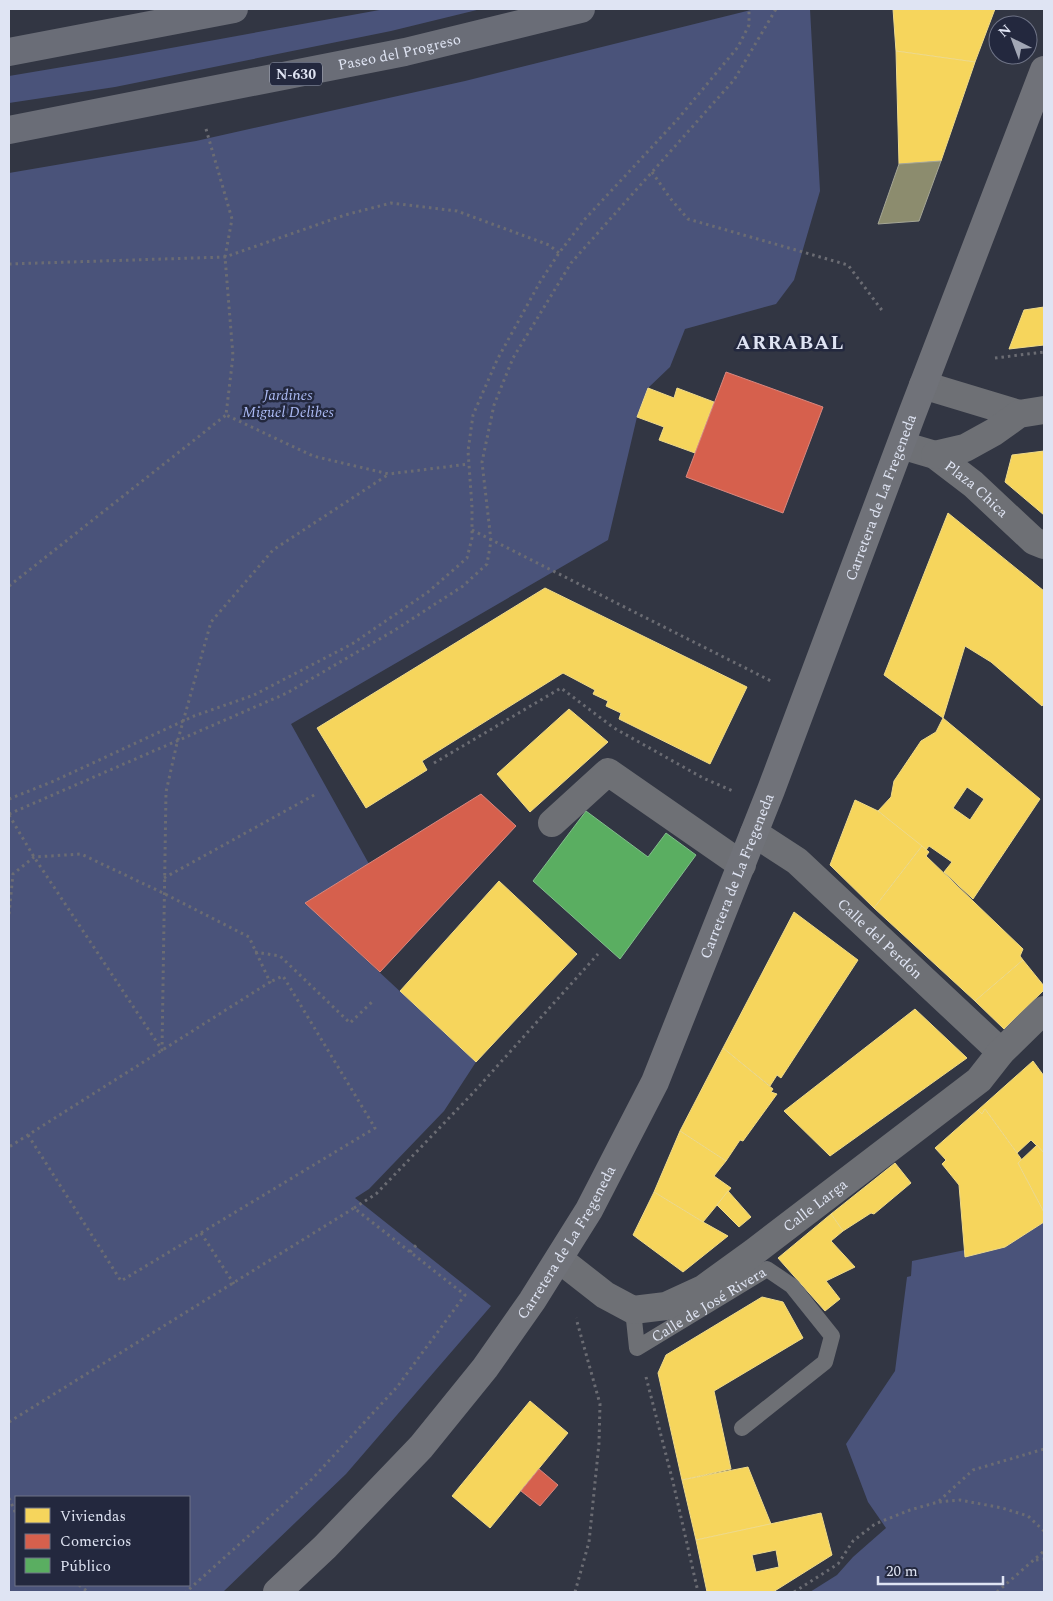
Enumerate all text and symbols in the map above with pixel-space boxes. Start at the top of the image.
north arrow [988,15,1038,65]
text: N [993,19,1016,42]
street label: Paseo del Progreso [336,27,463,76]
road number: N-630 [270,62,322,86]
district label: ARRABAL [736,328,844,358]
park label: Jardines Miguel Delibes [242,384,335,424]
street label: Carretera de La Fregeneda [839,410,923,584]
street label: Plaza Chica [939,455,1014,524]
street label: Carretera de La Fregeneda [694,789,780,962]
street label: Calle del Perdón [832,893,928,985]
street label: Carretera de La Fregeneda [511,1161,622,1324]
street label: Calle Larga [778,1173,853,1238]
street label: Calle de José Rivera [647,1260,771,1348]
legend [15,1496,190,1586]
text: Viviendas [60,1505,126,1528]
text: Comercios [60,1530,132,1553]
scale bar [878,1554,1003,1586]
text: Público [60,1555,111,1578]
text: 20 m [886,1560,918,1583]

